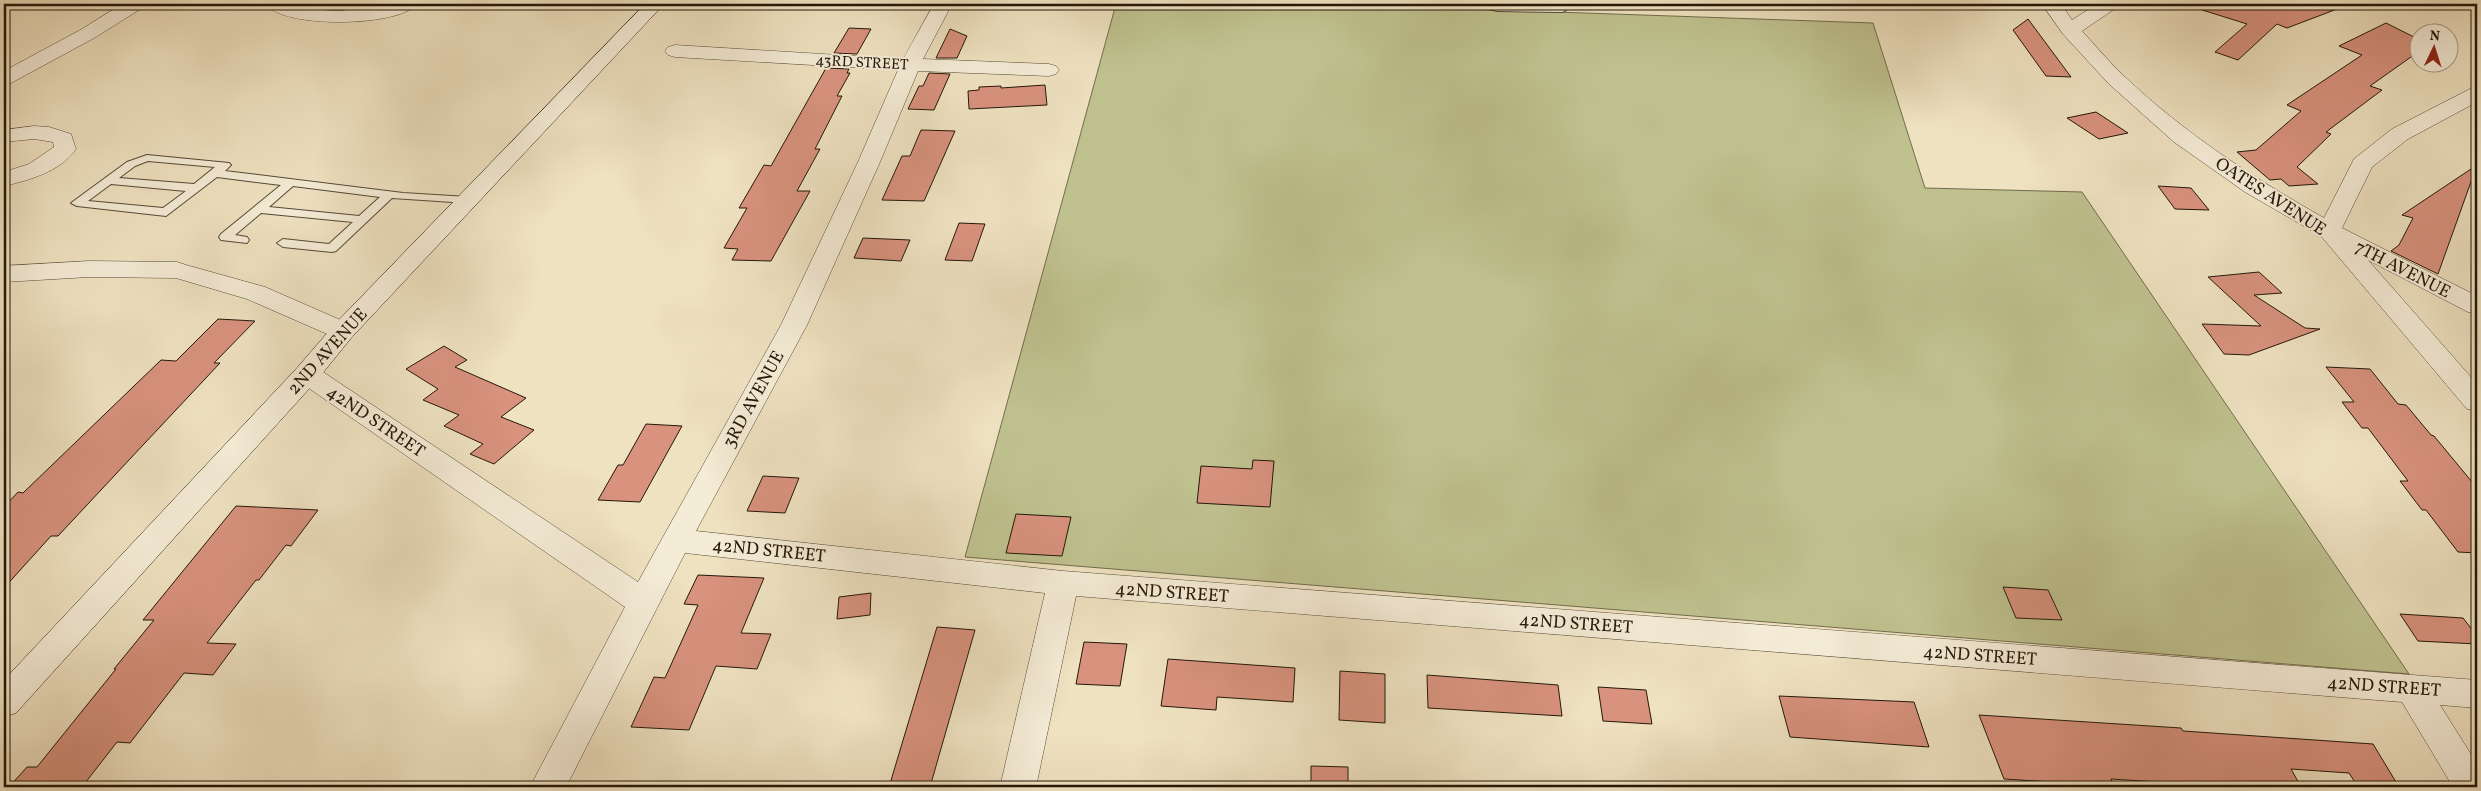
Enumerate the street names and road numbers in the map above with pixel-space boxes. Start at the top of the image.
street label: 43RD STREET [815,51,909,76]
street label: OATES AVENUE [2210,152,2331,243]
street label: 7TH AVENUE [2350,235,2455,305]
street label: 2ND AVENUE [282,303,374,401]
street label: 3RD AVENUE [717,346,791,453]
street label: 42ND STREET [321,380,430,465]
street label: 42ND STREET [711,533,827,570]
street label: 42ND STREET [1114,577,1230,610]
street label: 42ND STREET [1518,608,1634,641]
street label: 42ND STREET [1922,640,2038,673]
street label: 42ND STREET [2326,671,2442,704]

